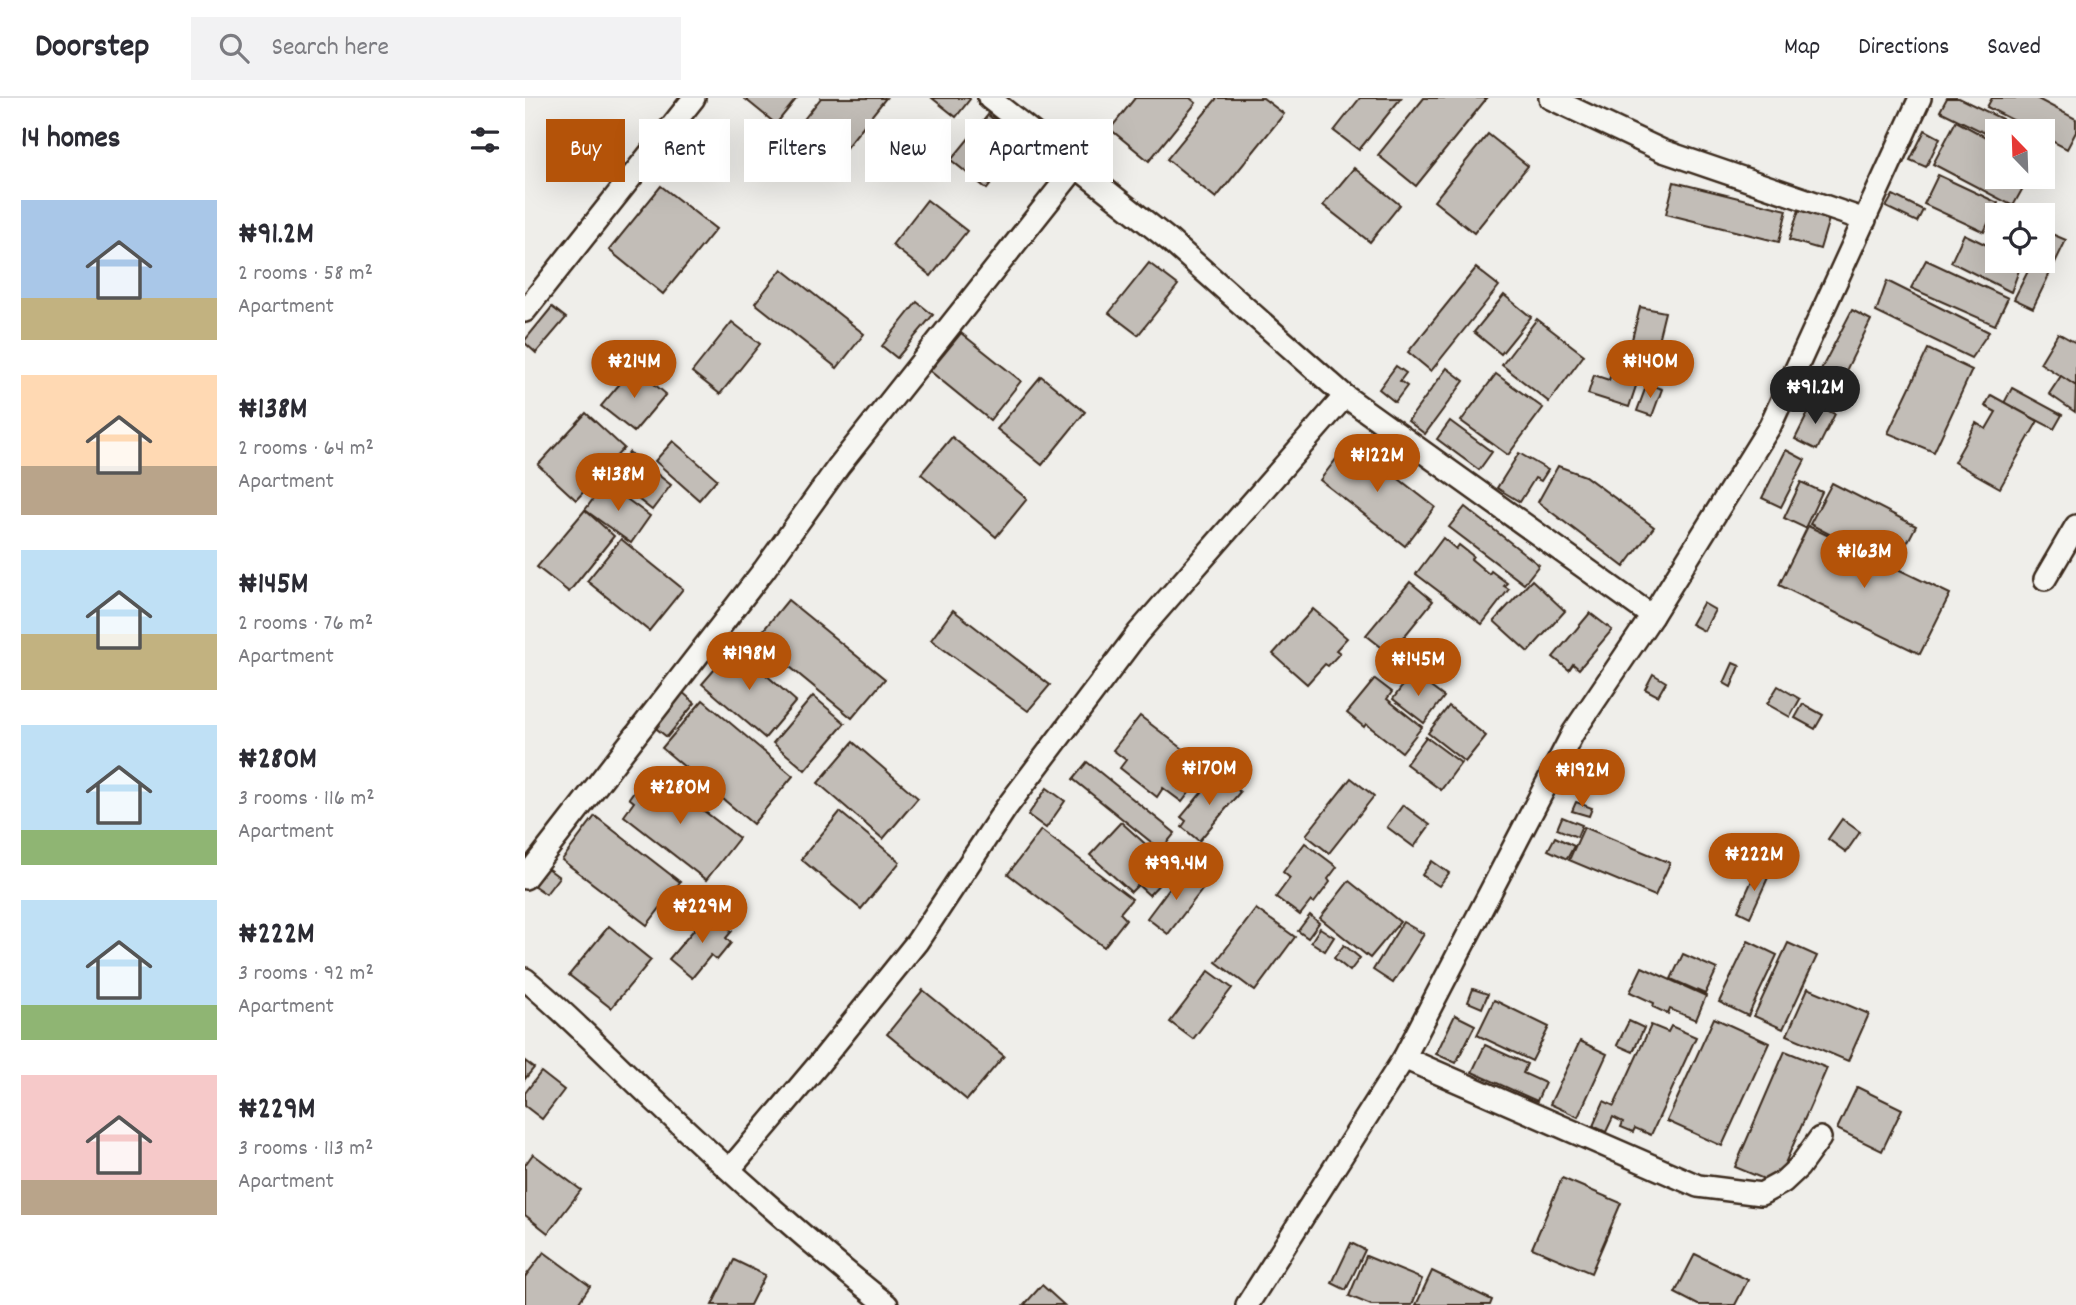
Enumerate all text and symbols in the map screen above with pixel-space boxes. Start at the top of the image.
search box [191,17,681,80]
text: Doorstep [35,25,149,72]
icon: search [215,29,253,67]
text: Search here [271,30,389,67]
text: Map [1784,31,1820,65]
text: Directions [1858,31,1949,65]
text: Saved [1987,31,2041,65]
text: 14 homes [21,119,120,162]
chip: Buy [546,119,625,182]
chip: Rent [639,119,730,182]
chip: Filters [744,119,851,182]
chip: New [865,119,951,182]
chip: Apartment [965,119,1113,182]
north arrow [1985,119,2055,189]
map controls [1985,119,2055,273]
icon: filters [466,121,504,159]
button: locate [1985,203,2055,273]
text: ₦91.2M [238,215,314,258]
icon: home [77,228,161,312]
text: 2 rooms · 58 m² [238,258,373,291]
text: Apartment [238,291,334,324]
pin: ₦214M [585,341,683,400]
pin: ₦140M [1601,341,1699,400]
text: ₦214M [607,346,661,379]
text: ₦140M [1622,346,1678,379]
pin: ₦91.2M [1758,366,1872,426]
text: ₦91.2M [1786,372,1844,405]
text: ₦138M [238,390,307,433]
icon: home [77,403,161,487]
text: 2 rooms · 64 m² [238,433,374,466]
pin: ₦122M [1328,434,1426,494]
text: ₦122M [1350,440,1404,473]
pin: ₦138M [569,454,667,513]
text: ₦138M [591,459,645,492]
text: Apartment [238,466,334,499]
pin: ₦163M [1815,531,1913,590]
text: ₦163M [1836,536,1892,569]
text: ₦145M [238,565,308,608]
icon: home [77,578,161,662]
text: 2 rooms · 76 m² [238,608,373,641]
pin: ₦198M [700,632,798,692]
text: ₦198M [722,638,776,671]
pin: ₦145M [1369,638,1467,698]
text: Apartment [238,641,334,674]
text: ₦145M [1391,644,1445,677]
text: ₦280M [238,740,317,783]
pin: ₦170M [1160,748,1258,807]
pin: ₦192M [1533,750,1631,809]
icon: home [77,753,161,837]
text: ₦170M [1182,753,1237,786]
text: ₦192M [1555,755,1609,788]
pin: ₦280M [631,766,729,826]
text: ₦280M [650,772,710,805]
text: 3 rooms · 116 m² [238,783,375,816]
text: Apartment [238,816,334,849]
pin: ₦222M [1705,834,1803,893]
text: ₦222M [1725,839,1783,872]
pin: ₦99.4M [1119,842,1233,902]
text: ₦99.4M [1144,848,1208,881]
pin: ₦229M [653,886,751,945]
text: ₦229M [672,891,732,924]
text: ₦222M [238,915,315,958]
icon: home [77,928,161,1012]
text: 3 rooms · 92 m² [238,958,374,991]
text: Apartment [238,991,334,1024]
text: ₦229M [238,1090,315,1133]
icon: home [77,1103,161,1187]
text: 3 rooms · 113 m² [238,1133,374,1166]
text: Apartment [238,1166,334,1199]

